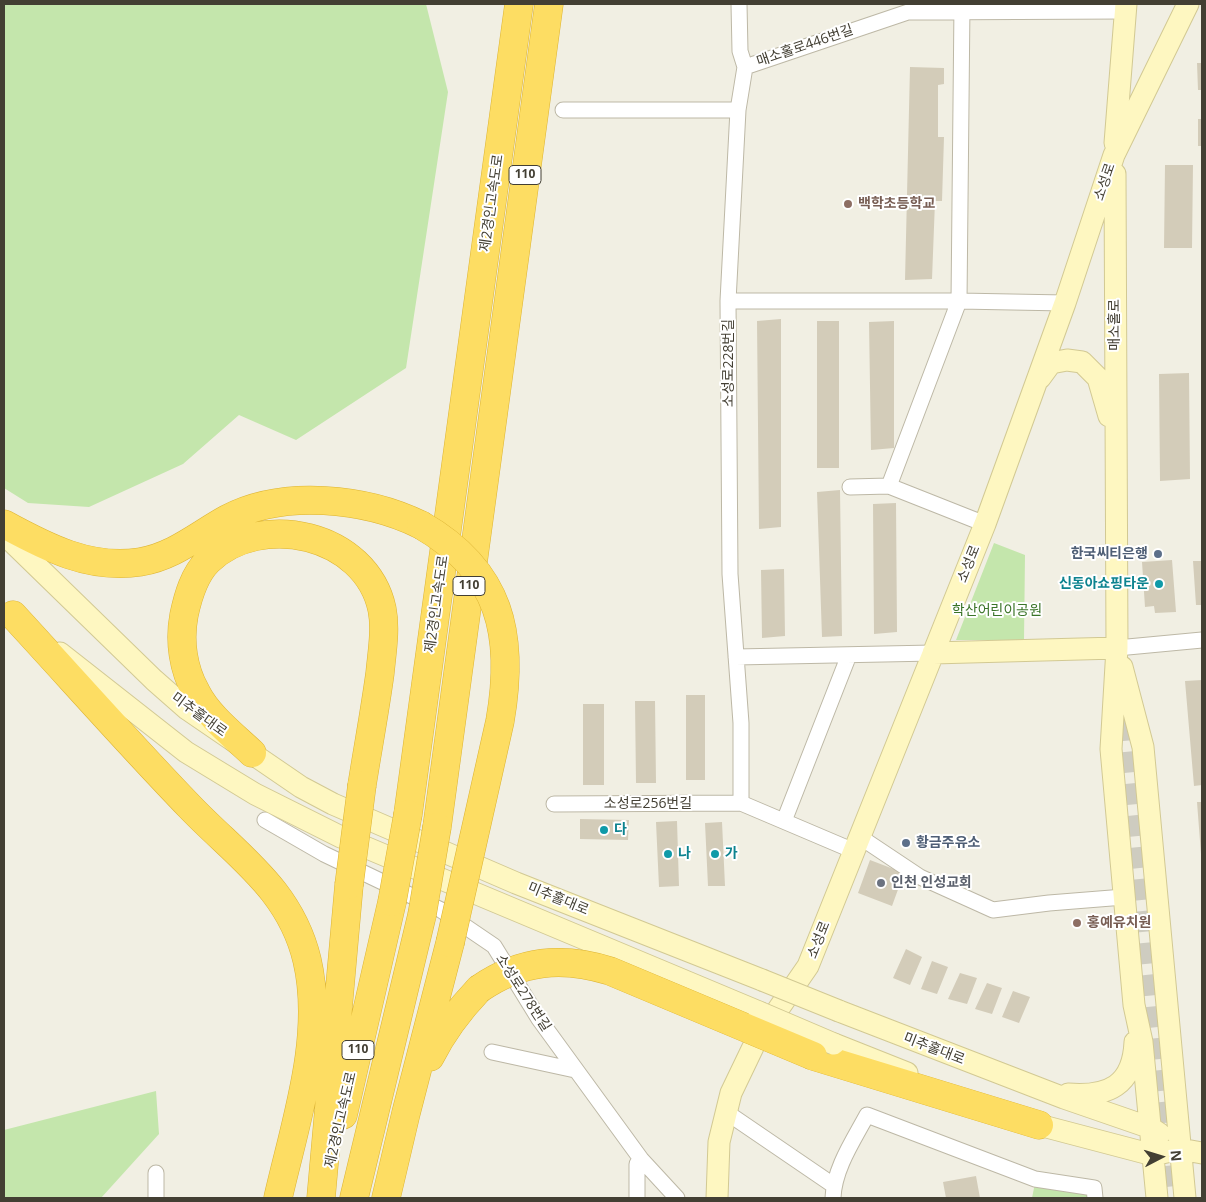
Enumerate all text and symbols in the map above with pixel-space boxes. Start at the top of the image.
street label: 매소홀로446번길 [754,22,856,70]
street label: 제2경인고속도로 [477,153,507,253]
street label: 소성로 [1091,161,1119,203]
road number: 110 [509,166,541,184]
place label: 백학초등학교 [858,196,935,212]
marker: 백학초등학교 [842,198,854,210]
street label: 매소홀로 [1107,299,1123,351]
street label: 소성로228번길 [721,319,737,407]
street label: 소성로 [954,543,984,585]
place label: 한국씨티은행 [1071,546,1148,562]
marker: 한국씨티은행 [1152,548,1164,560]
street label: 제2경인고속도로 [422,554,452,654]
road number: 110 [453,576,485,596]
place label: 신동아쇼핑타운 [1059,576,1149,592]
marker: 신동아쇼핑타운 [1153,578,1165,590]
park label: 학산어린이공원 [952,603,1042,619]
street label: 미추홀대로 [168,689,230,741]
street label: 소성로256번길 [604,796,692,812]
place label: 다 [614,822,627,838]
marker: 다 [598,824,610,836]
place label: 황금주유소 [916,835,980,851]
marker: 황금주유소 [900,837,912,849]
place label: 나 [678,846,691,862]
place label: 가 [725,846,738,862]
marker: 나 [662,848,674,860]
marker: 가 [709,848,721,860]
place label: 인천 인성교회 [891,875,972,891]
marker: 인천 인성교회 [875,877,887,889]
street label: 미추홀대로 [525,879,591,919]
place label: 홍예유치원 [1087,915,1151,931]
marker: 홍예유치원 [1071,917,1083,929]
street label: 소성로 [804,919,834,961]
street label: 소성로278번길 [492,951,554,1035]
street label: 미추홀대로 [901,1030,967,1068]
road number: 110 [342,1040,374,1060]
street label: 제2경인고속도로 [322,1070,360,1170]
north arrow [1136,1132,1186,1182]
text: N [1166,1149,1186,1162]

